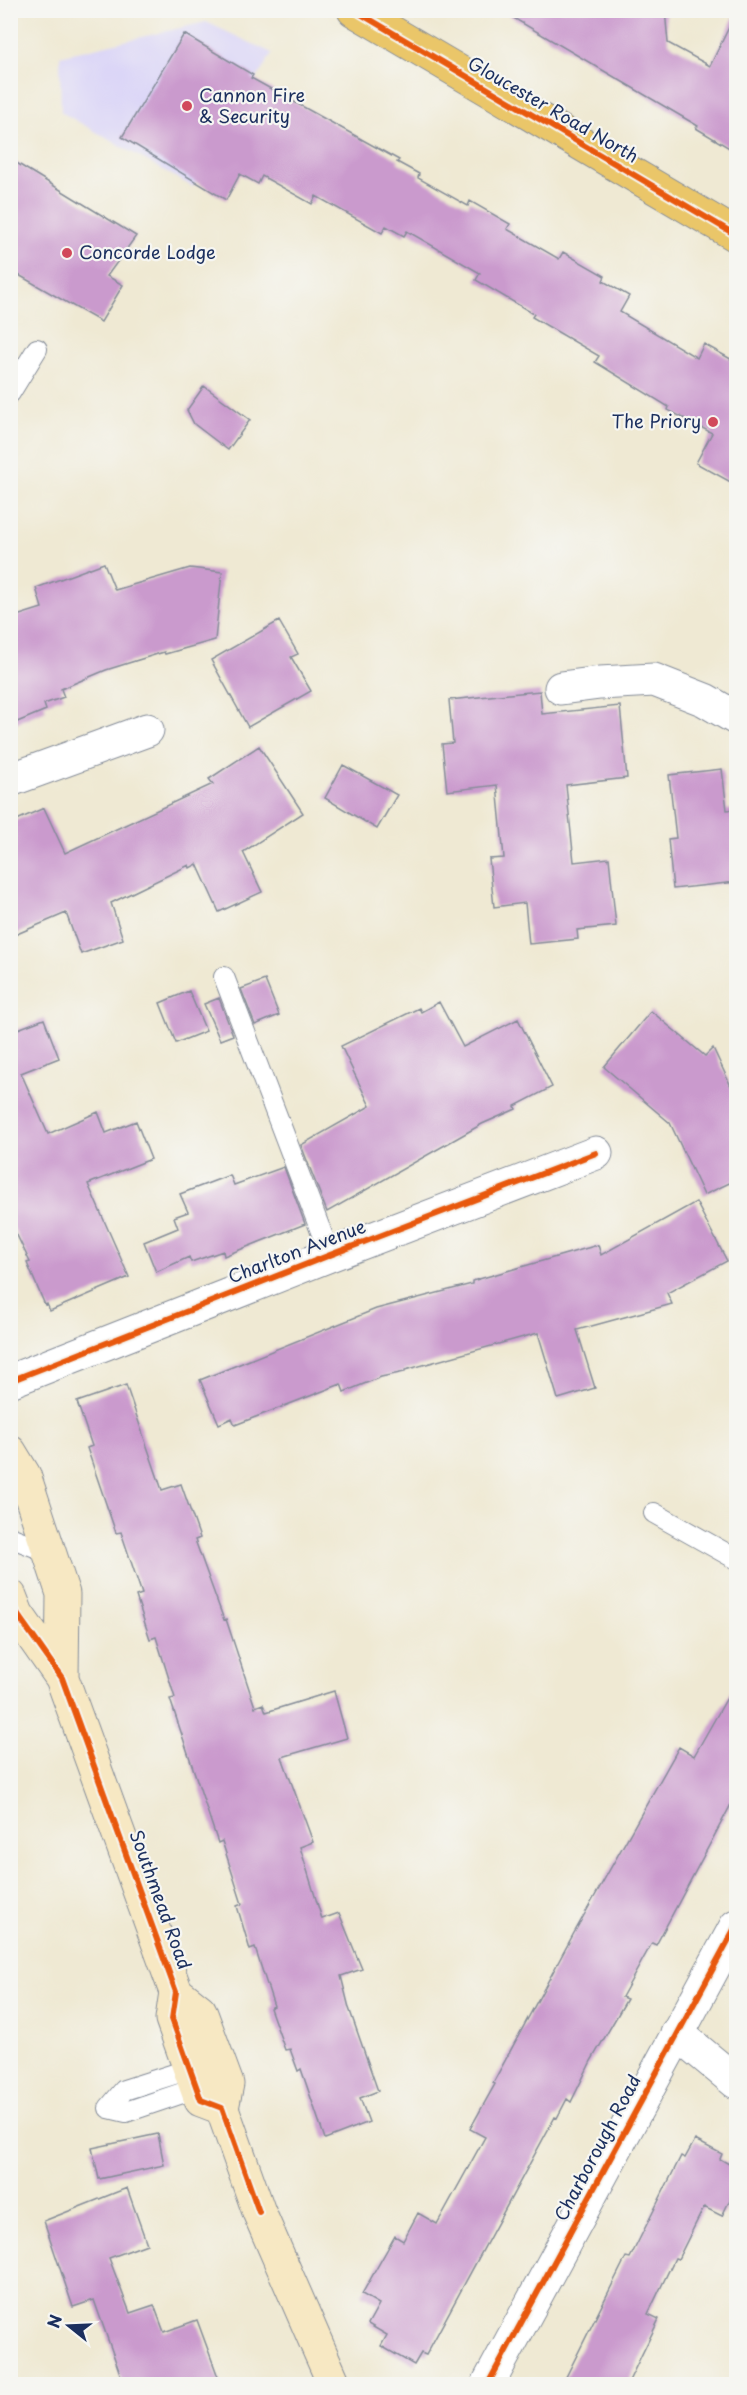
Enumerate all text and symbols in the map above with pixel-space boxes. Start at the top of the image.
street label: Gloucester Road North [463,49,644,169]
place label: Cannon Fire & Security [199,81,305,129]
marker: Cannon Fire & Security [180,99,194,113]
place label: Concorde Lodge [79,238,216,265]
marker: Concorde Lodge [60,246,74,260]
place label: The Priory [612,407,701,434]
marker: The Priory [706,415,720,429]
street label: Charlton Avenue [224,1212,369,1289]
street label: Southmead Road [124,1826,199,1973]
street label: Charborough Road [547,2069,647,2225]
north arrow [39,2296,99,2356]
text: N [40,2311,67,2331]

